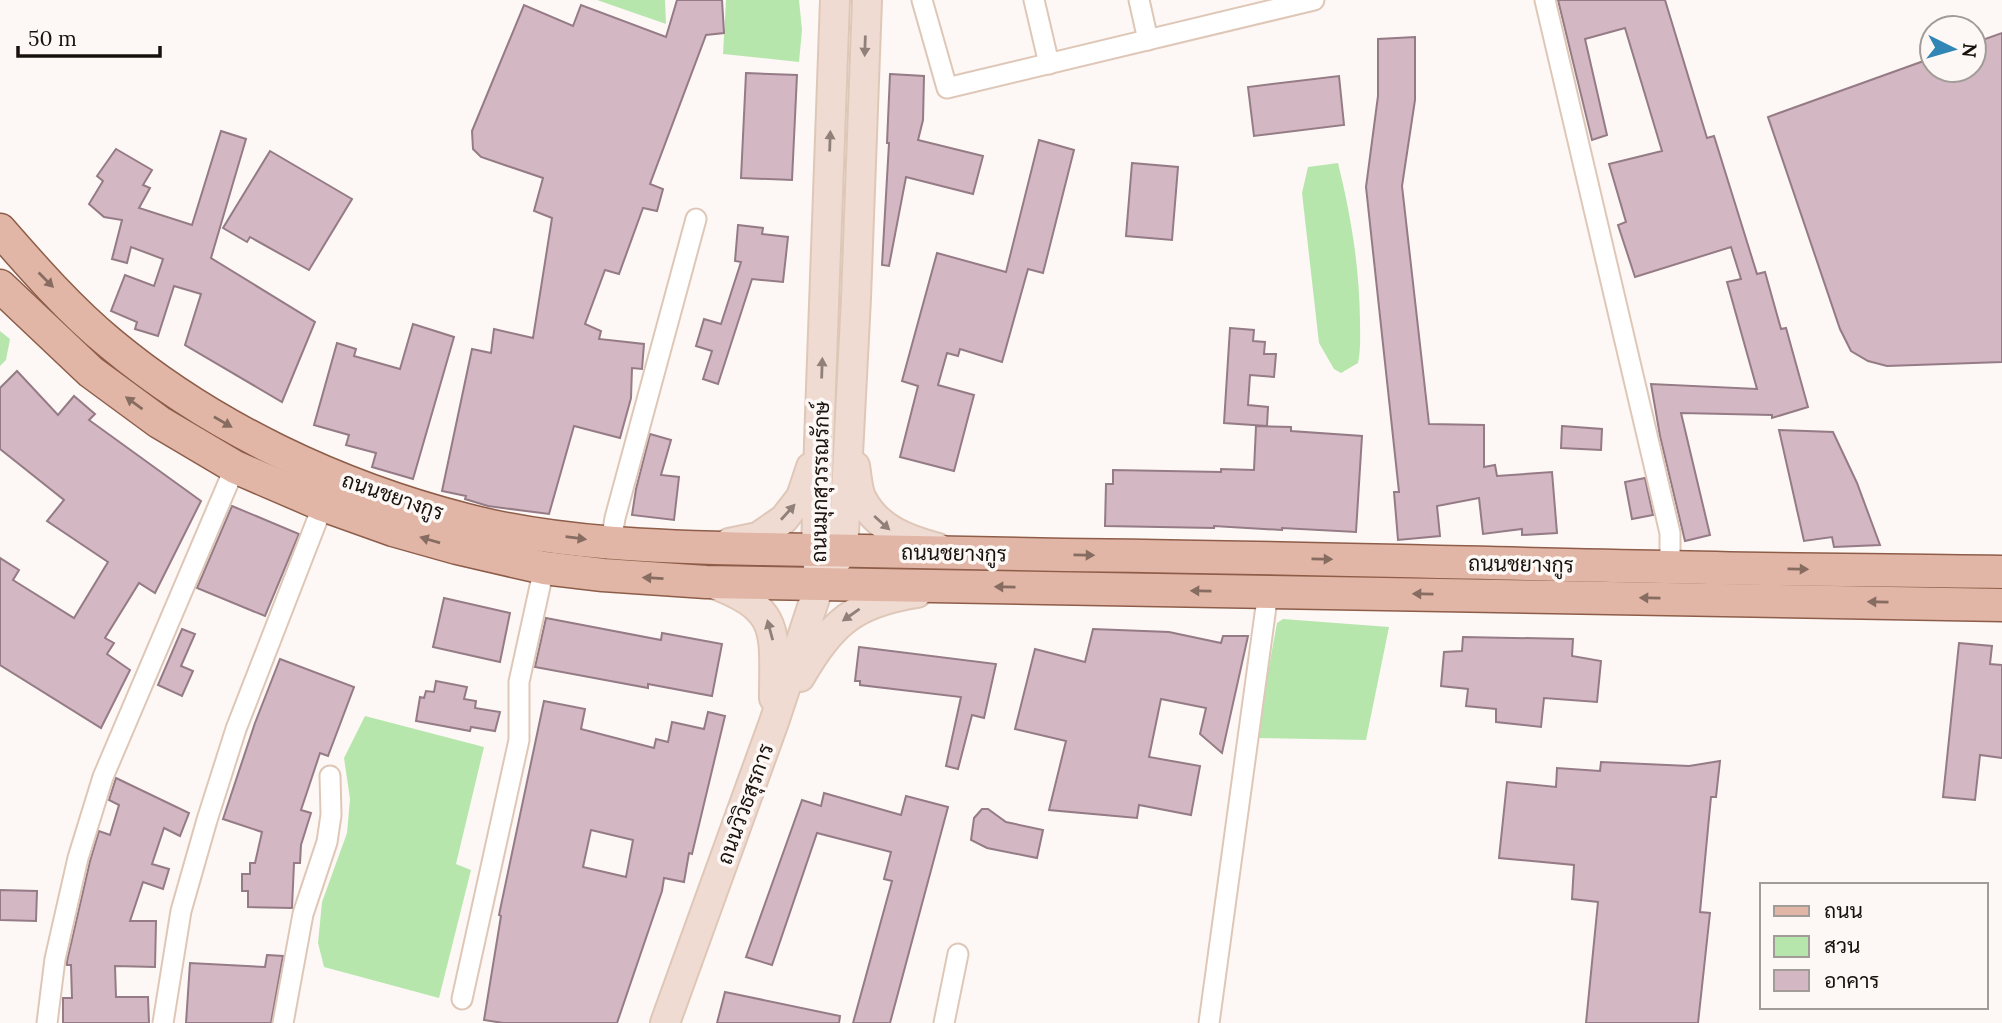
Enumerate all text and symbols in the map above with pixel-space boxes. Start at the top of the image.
scale bar [18,14,159,58]
north arrow [1918,14,1988,84]
text: 50 m [28,25,77,52]
one-way arrow [860,35,871,57]
text: N [1957,42,1983,59]
one-way arrow [824,130,835,152]
one-way arrow [37,272,54,288]
one-way arrow [816,357,827,379]
one-way arrow [125,397,143,411]
street label: ถนนมุกสุวรรณรักษ์ [805,400,836,563]
one-way arrow [214,415,233,428]
street label: ถนนชยางกูร [338,466,447,528]
one-way arrow [780,503,796,521]
one-way arrow [874,515,891,530]
one-way arrow [565,532,587,543]
one-way arrow [419,535,440,545]
street label: ถนนชยางกูร [901,539,1007,569]
one-way arrow [1073,549,1095,561]
street label: ถนนชยางกูร [1468,550,1574,580]
one-way arrow [1312,553,1334,565]
one-way arrow [1787,564,1809,575]
one-way arrow [642,573,664,584]
one-way arrow [994,581,1016,592]
one-way arrow [1190,585,1212,596]
one-way arrow [1412,589,1434,600]
one-way arrow [1639,592,1661,604]
one-way arrow [1867,596,1889,608]
one-way arrow [842,608,860,622]
one-way arrow [764,619,775,641]
street label: ถนนวิวิธสุรการ [711,740,780,868]
legend [1760,883,1988,1009]
text: ถนน [1824,897,1863,924]
text: สวน [1824,932,1860,959]
text: อาคาร [1824,967,1880,994]

